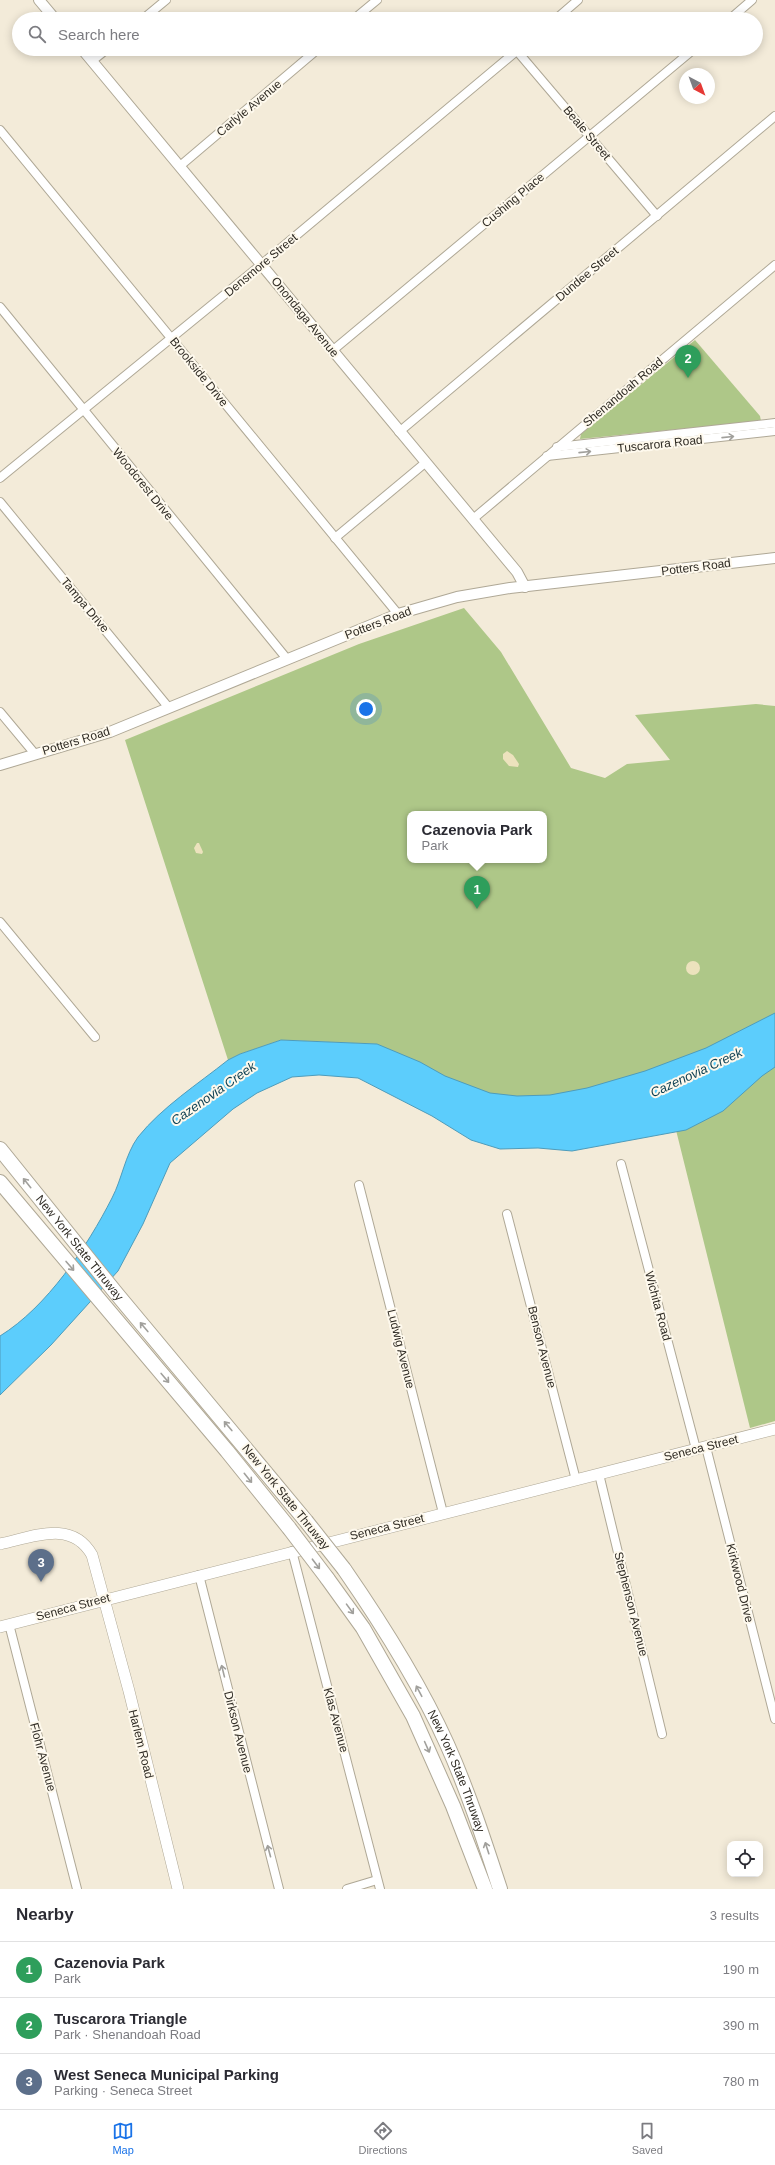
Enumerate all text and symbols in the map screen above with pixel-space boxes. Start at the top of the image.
search box [12,12,763,56]
icon: search [26,23,48,45]
text: Search here [58,26,140,43]
north arrow [679,68,715,104]
street label: Carlyle Avenue [214,77,285,139]
street label: Beale Street [560,103,614,163]
street label: Cushing Place [479,170,547,230]
street label: Densmore Street [222,230,301,300]
street label: Dundee Street [553,243,622,304]
street label: Onondaga Avenue [268,274,342,360]
street label: Brookside Drive [167,335,231,410]
pin: 2 [675,345,701,378]
street label: Shenandoah Road [580,354,666,430]
street label: Tuscarora Road [617,433,703,455]
one-way arrow [721,433,734,441]
street label: Woodcrest Drive [110,445,176,523]
one-way arrow [578,448,591,456]
street label: Potters Road [660,556,732,578]
street label: Tampa Drive [58,575,112,636]
street label: Potters Road [343,604,413,642]
your location [356,699,376,719]
street label: Potters Road [40,724,112,758]
popup [407,811,547,863]
text: Cazenovia Park [422,821,532,838]
text: Park [422,838,448,853]
pin: 1 [464,876,490,909]
water label: Cazenovia Creek [648,1044,746,1100]
water label: Cazenovia Creek [168,1058,260,1128]
one-way arrow [23,1177,31,1188]
street label: New York State Thruway [33,1192,126,1303]
one-way arrow [65,1260,74,1271]
street label: Wichita Road [642,1270,674,1342]
street label: Benson Avenue [525,1305,559,1390]
street label: Ludwig Avenue [384,1308,418,1390]
one-way arrow [140,1321,149,1332]
one-way arrow [161,1373,170,1383]
one-way arrow [223,1421,232,1432]
street label: Seneca Street [662,1432,740,1464]
street label: New York State Thruway [239,1442,333,1552]
one-way arrow [244,1472,253,1483]
street label: Seneca Street [348,1511,426,1543]
street label: Kirkwood Drive [723,1542,757,1624]
pin: 3 [28,1549,54,1582]
street label: Stephenson Avenue [611,1550,651,1658]
one-way arrow [312,1559,321,1570]
street label: Seneca Street [34,1590,112,1624]
one-way arrow [346,1604,354,1615]
one-way arrow [218,1665,226,1678]
one-way arrow [415,1685,422,1697]
street label: Klas Avenue [321,1686,351,1754]
street label: Dirkson Avenue [221,1690,255,1775]
street label: New York State Thruway [425,1707,488,1834]
street label: Harlem Road [126,1708,156,1780]
street label: Flohr Avenue [27,1721,59,1793]
one-way arrow [424,1740,431,1752]
map controls [727,1841,763,1877]
button: locate [727,1841,763,1877]
one-way arrow [483,1842,490,1855]
one-way arrow [265,1845,272,1858]
text: Nearby [16,1905,74,1924]
text: 3 results [710,1908,759,1923]
text: Cazenovia Park [54,1954,165,1971]
text: 1 [25,1962,33,1977]
text: 190 m [723,1962,759,1977]
text: Park [54,1971,81,1986]
text: Tuscarora Triangle [54,2010,187,2027]
text: 2 [25,2018,33,2033]
text: 390 m [723,2018,759,2033]
text: Park · Shenandoah Road [54,2027,201,2042]
text: West Seneca Municipal Parking [54,2066,279,2083]
text: 3 [25,2074,33,2089]
text: 780 m [723,2074,759,2089]
text: Parking · Seneca Street [54,2083,192,2098]
tab: Map [112,2120,134,2156]
tab: Directions [358,2120,407,2156]
tab: Saved [632,2120,663,2156]

